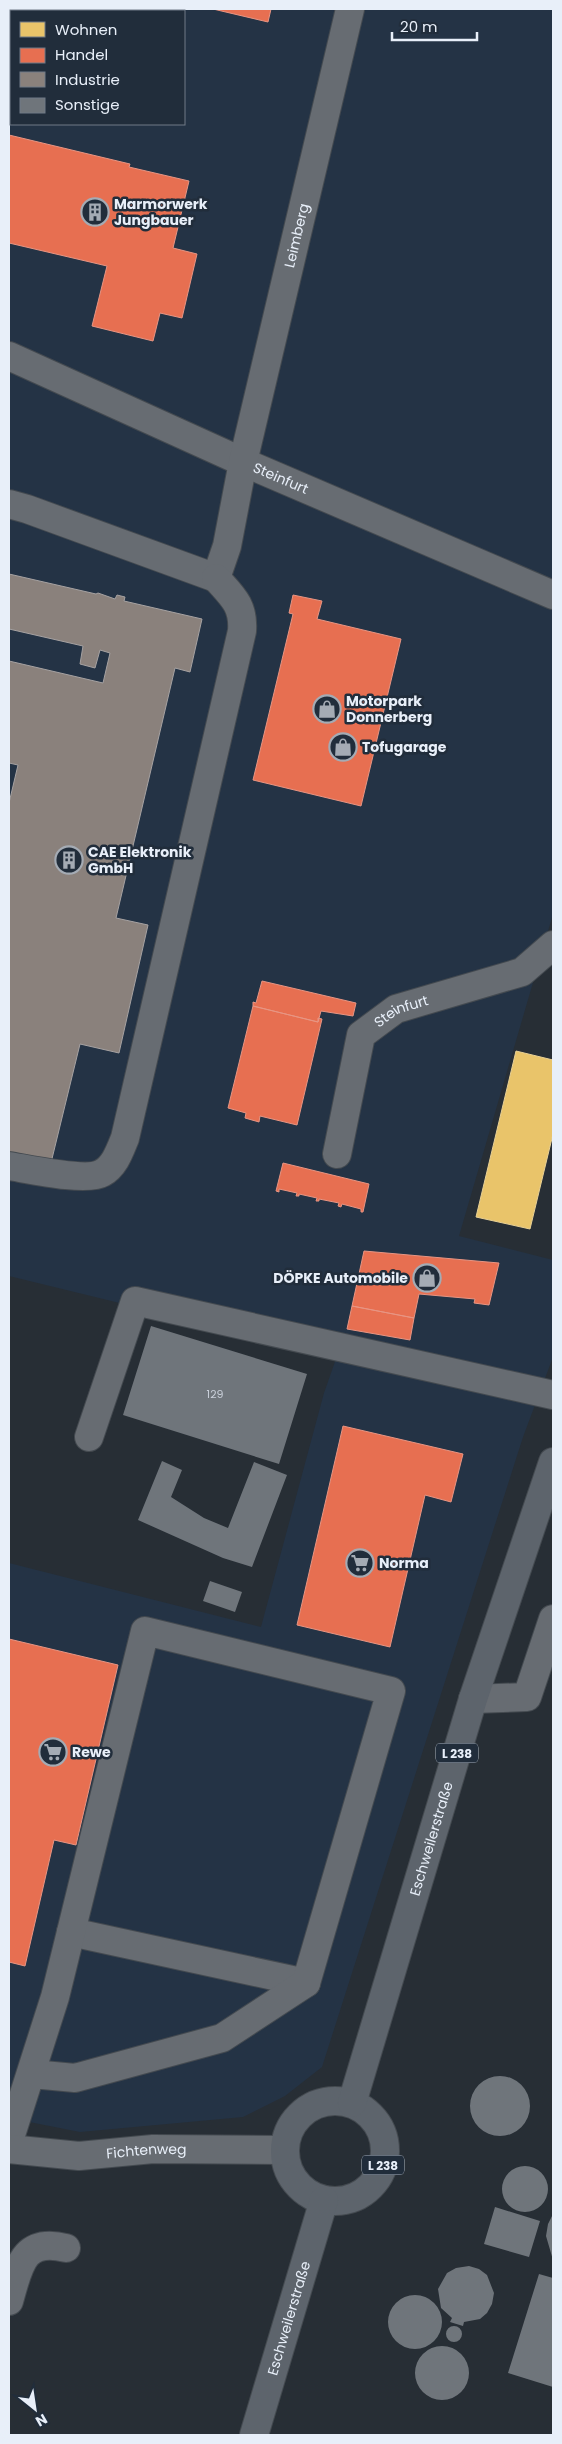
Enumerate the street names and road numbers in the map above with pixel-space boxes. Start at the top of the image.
street label: Leimberg [279,201,314,270]
street label: Steinfurt [250,458,312,499]
street label: Steinfurt [370,990,431,1032]
road number: L 238 [436,1744,478,1762]
street label: Eschweilerstraße [405,1779,458,1898]
street label: Fichtenweg [105,2139,187,2163]
road number: L 238 [362,2156,404,2174]
street label: Eschweilerstraße [262,2258,315,2378]

